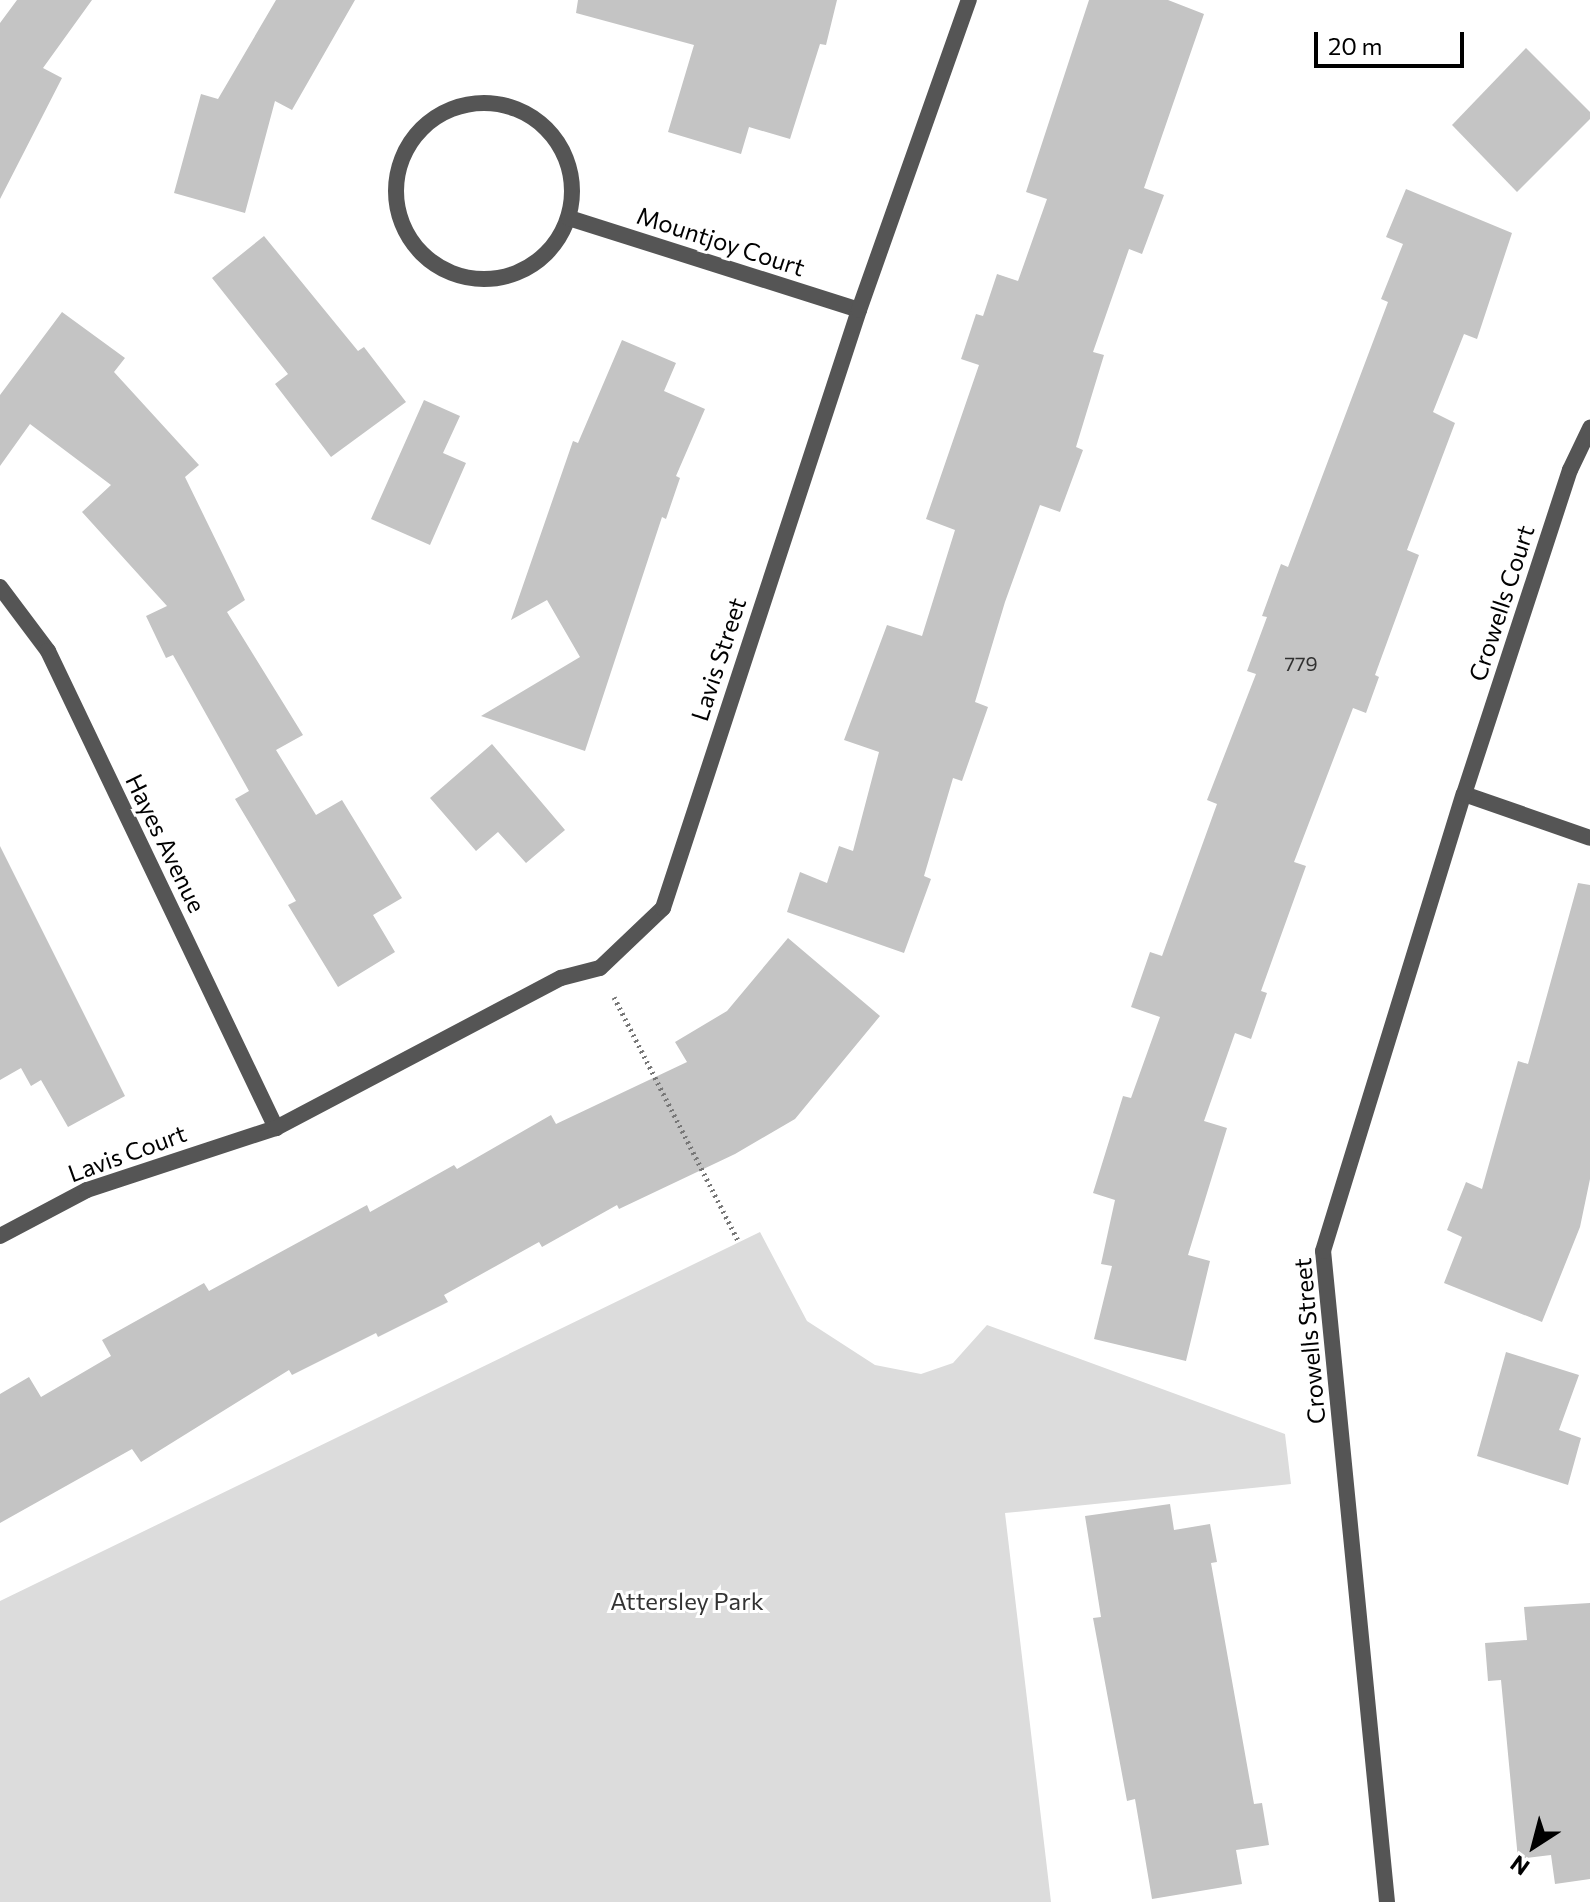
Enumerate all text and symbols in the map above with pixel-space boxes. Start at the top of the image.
scale bar [1318,16,1468,66]
text: 20 m [1328,31,1382,60]
street label: Mountjoy Court [633,200,809,282]
street label: Crowells Court [1462,521,1540,685]
street label: Lavis Street [685,594,751,724]
house number: 779 [1284,651,1318,675]
street label: Hayes Avenue [120,769,212,917]
street label: Lavis Court [64,1118,190,1188]
street label: Crowells Street [1287,1257,1331,1425]
park label: Attersley Park [610,1587,764,1615]
north arrow [1494,1806,1574,1886]
text: N [1505,1850,1534,1882]

